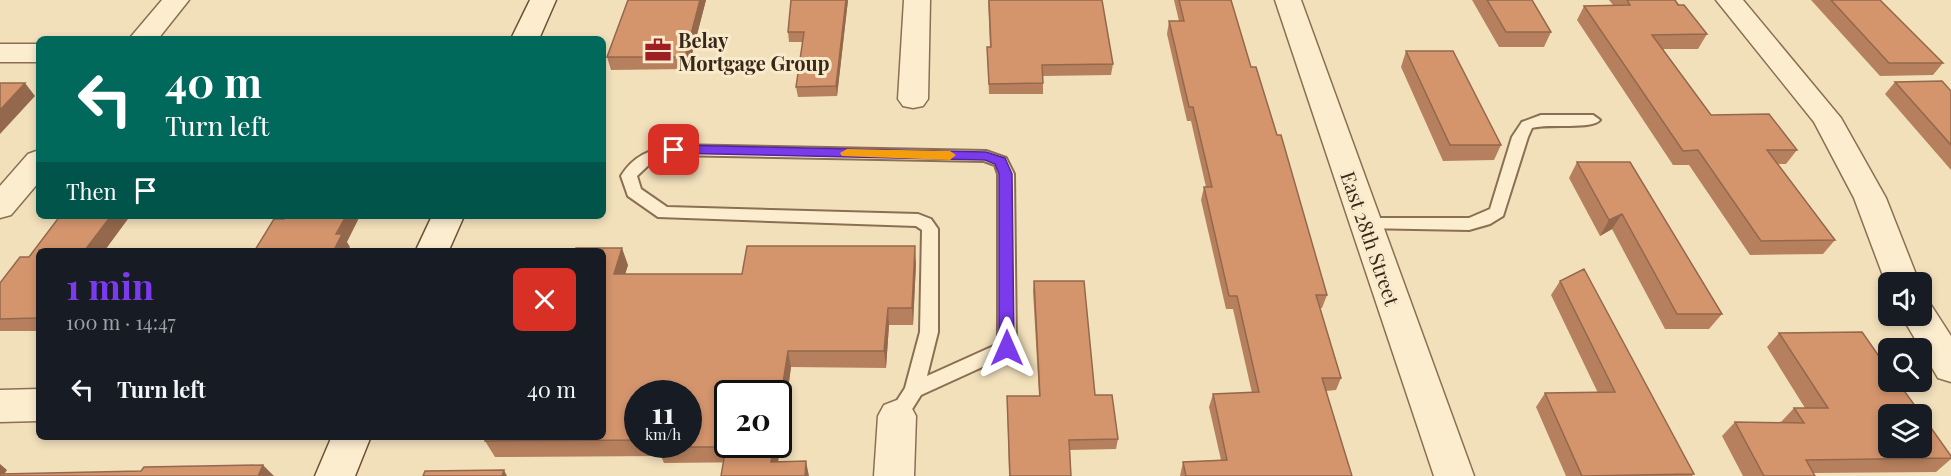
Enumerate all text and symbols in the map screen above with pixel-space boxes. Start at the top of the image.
place label: Belay Mortgage Group [678,26,830,76]
office icon: Belay Mortgage Group [643,35,673,65]
text: 40 m [165,53,262,109]
icon: left [66,60,144,138]
text: Turn left [165,107,269,143]
pin [648,124,699,175]
icon: arrive [657,133,690,166]
street label: East 28th Street [1335,167,1407,310]
icon: arrive [129,174,162,207]
text: Then [66,176,117,206]
text: 1 min [66,261,154,309]
button: close [513,268,576,331]
map controls [1878,272,1932,458]
button: sound [1878,272,1932,326]
text: 100 m · 14:47 [66,308,176,335]
position arrow [975,316,1039,380]
button: search [1878,338,1932,392]
icon: left [66,373,99,406]
text: Turn left [117,374,206,404]
text: 40 m [527,374,576,404]
speed limit sign: 20 [714,380,792,458]
text: 11 [652,392,674,432]
button: layers [1878,404,1932,458]
text: km/h [645,424,681,444]

